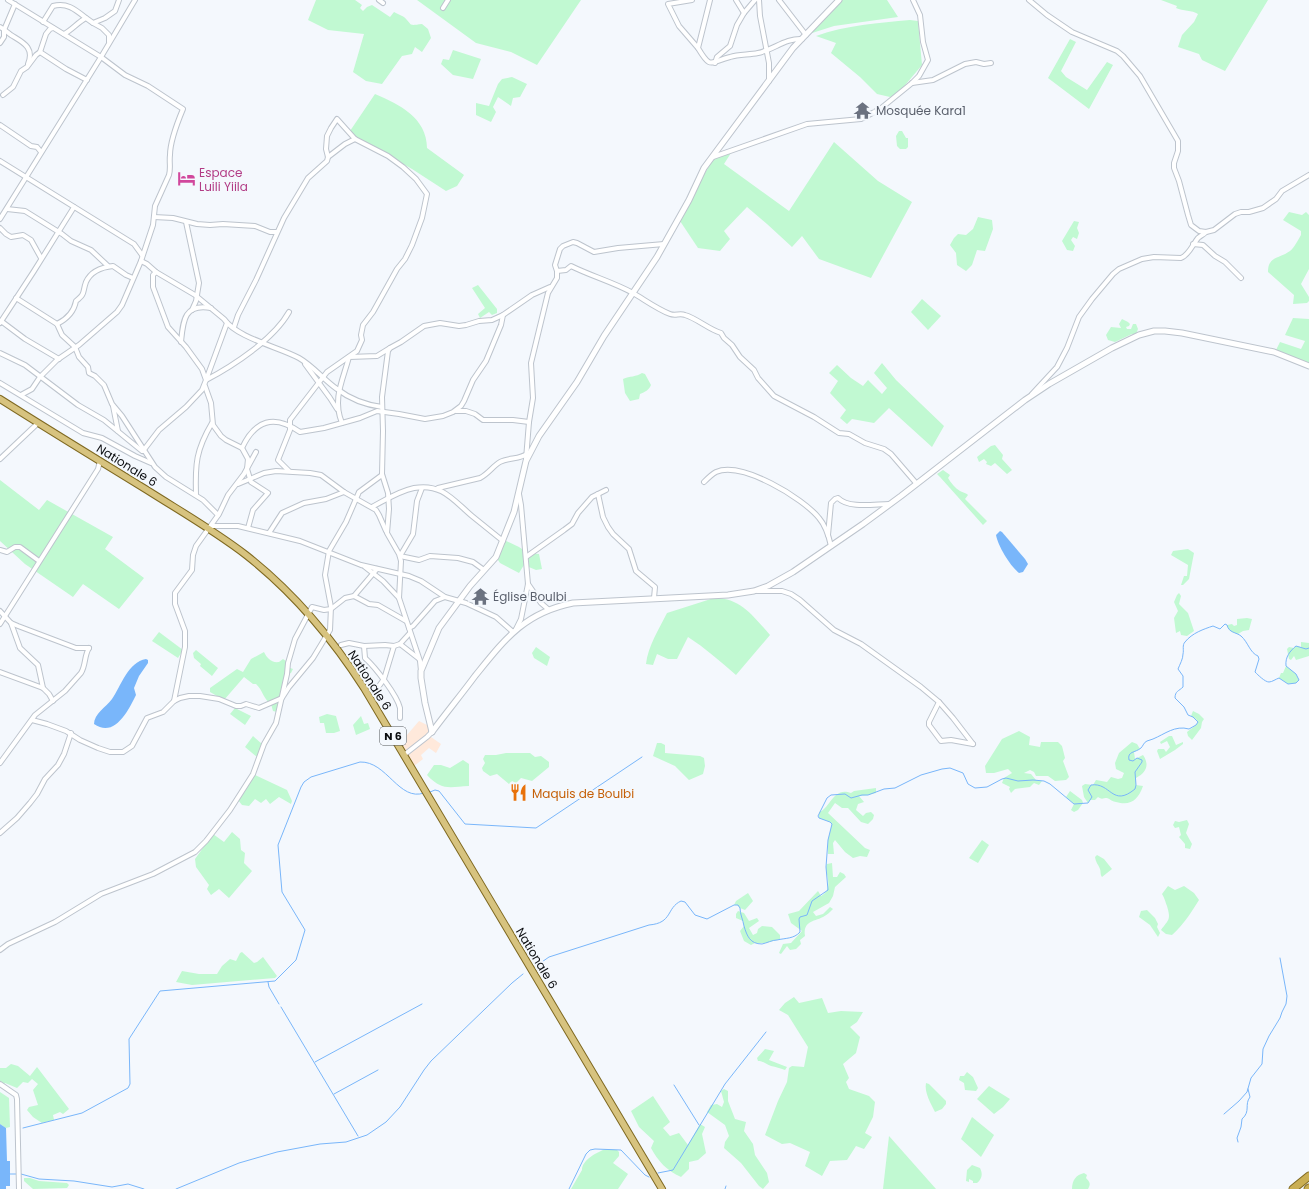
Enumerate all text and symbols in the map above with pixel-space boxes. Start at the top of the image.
temple icon: Mosquée Kara1 [853,100,873,120]
place label: Mosquée Kara1 [876,102,966,119]
place label: Espace Luili Yiila [199,164,248,195]
hotel icon: Espace Luili Yiila [176,169,196,189]
street label: Nationale 6 [93,440,161,490]
temple icon: Église Boulbi [470,586,490,606]
place label: Église Boulbi [493,588,567,605]
street label: Nationale 6 [344,647,396,713]
road number: N 6 [380,727,406,745]
restaurant icon: Maquis de Boulbi [509,783,529,803]
place label: Maquis de Boulbi [532,785,634,802]
street label: Nationale 6 [512,924,562,992]

